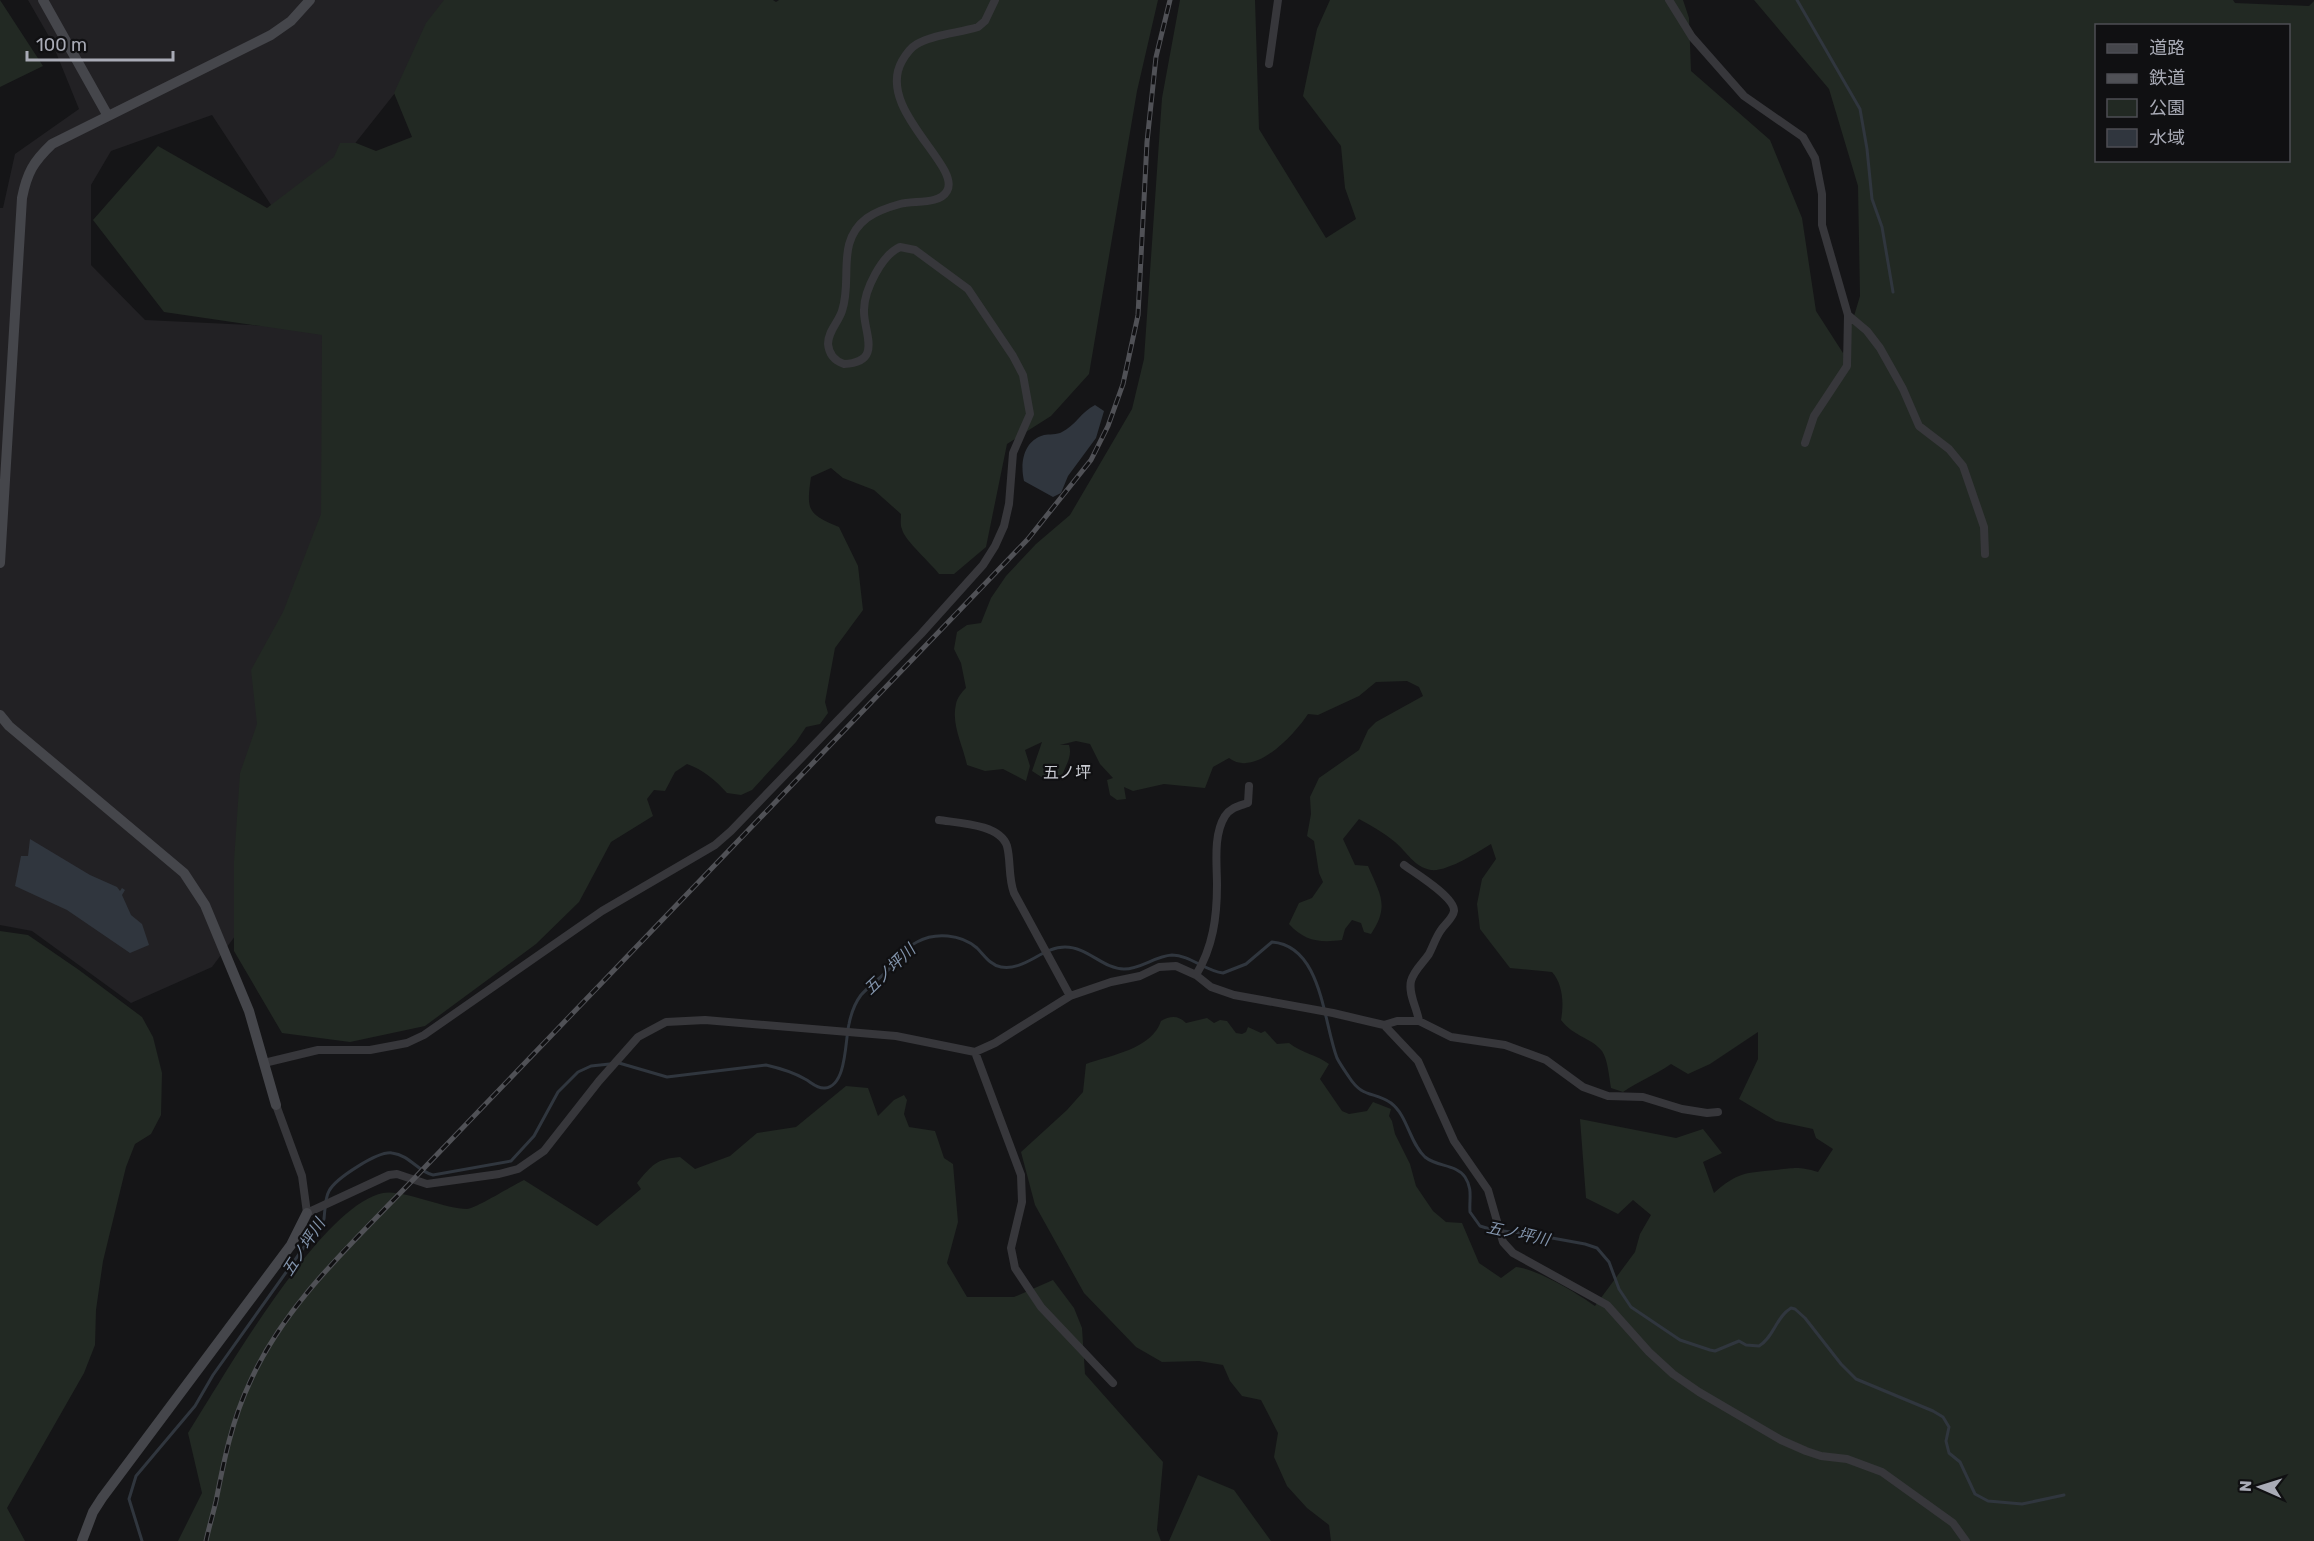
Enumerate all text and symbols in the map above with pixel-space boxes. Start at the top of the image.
scale bar [27,24,172,62]
legend [2095,24,2290,162]
text: 100 m [36,34,87,56]
text: 道路 [2149,37,2185,59]
text: 鉄道 [2149,67,2185,89]
text: 公園 [2149,97,2185,119]
text: 水域 [2149,127,2185,149]
district label: 五ノ坪 [1043,763,1091,782]
water label: 五ノ坪川 [860,939,920,998]
water label: 五ノ坪川 [278,1214,330,1279]
water label: 五ノ坪川 [1485,1218,1553,1250]
north arrow [2230,1457,2290,1517]
text: N [2236,1480,2255,1492]

